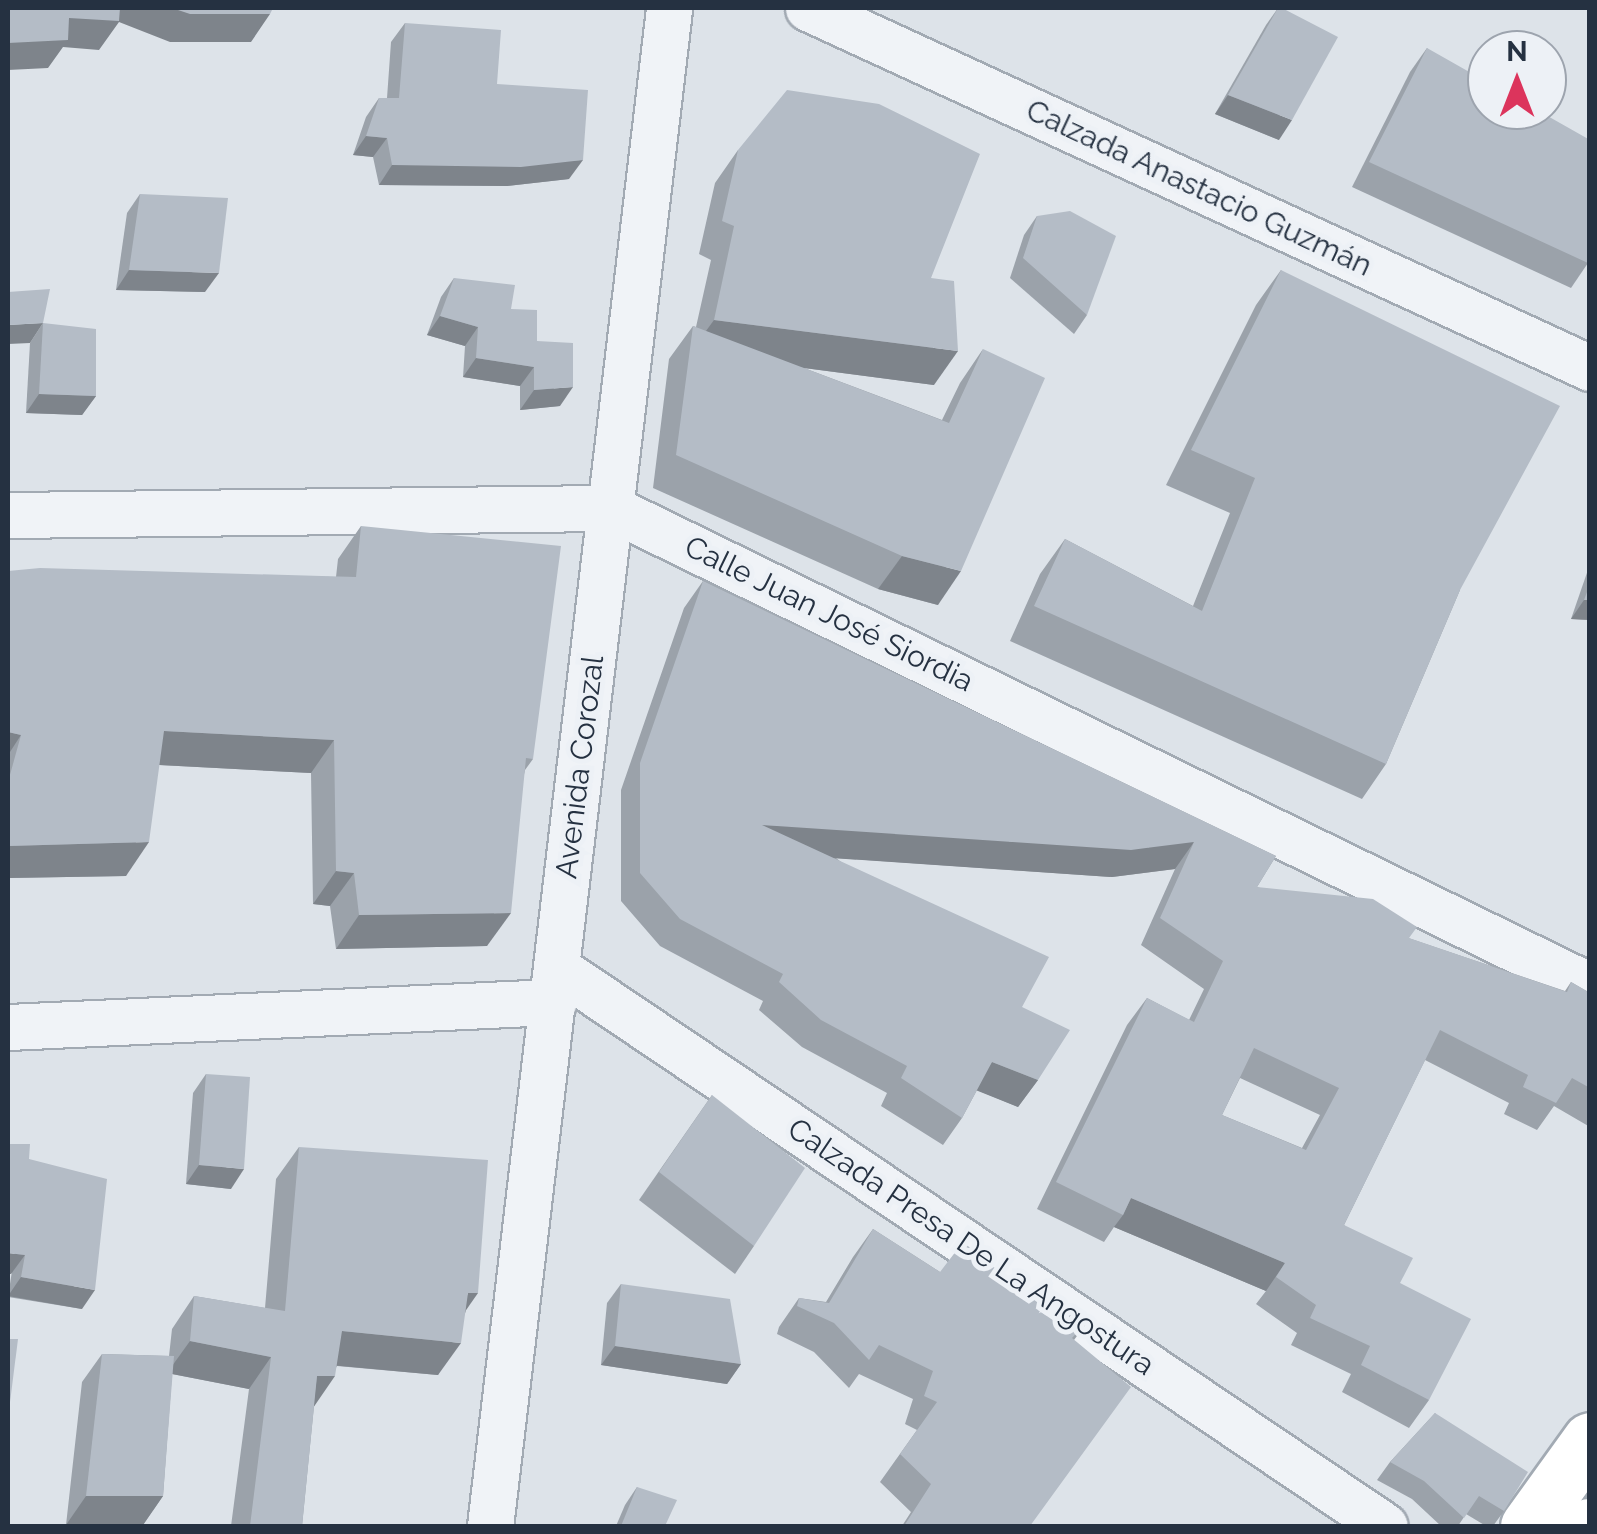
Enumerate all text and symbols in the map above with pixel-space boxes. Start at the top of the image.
north arrow [1467,30,1567,130]
text: N [1506,35,1528,68]
street label: Calzada Anastacio Guzmán [1020,92,1378,284]
street label: Calle Juan José Siordia [678,528,980,700]
street label: Avenida Corozal [548,653,612,881]
street label: Calzada Presa De La Angostura [781,1110,1161,1384]

